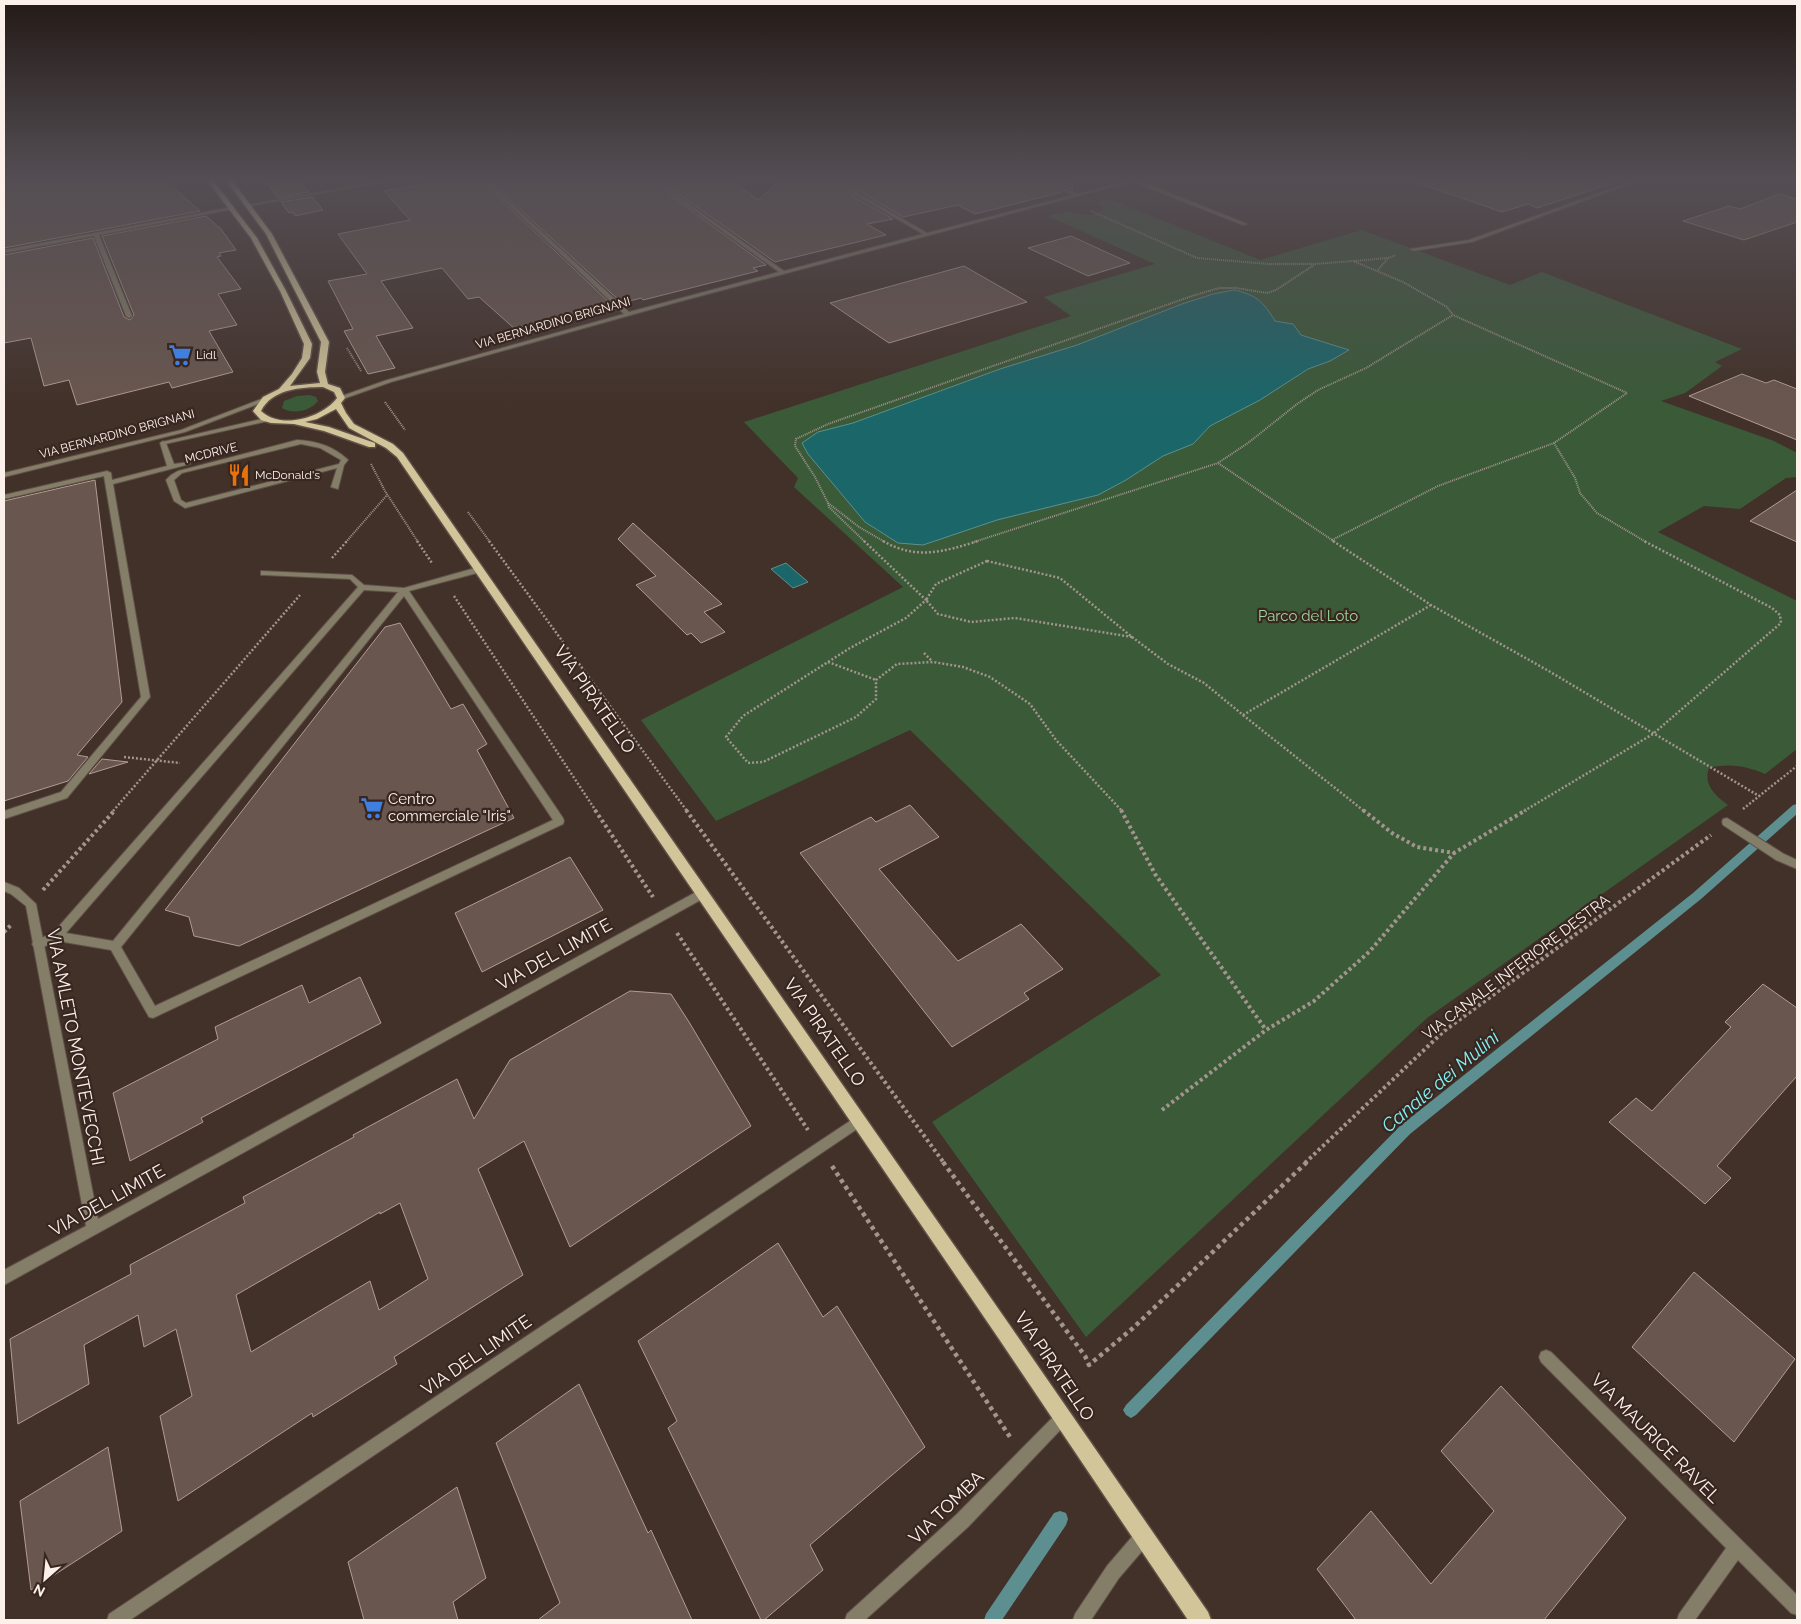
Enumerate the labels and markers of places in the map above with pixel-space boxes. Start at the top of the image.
supermarket icon: Lidl [167,342,193,368]
place label: Lidl [196,348,217,362]
restaurant icon: McDonald's [226,462,252,488]
place label: McDonald's [255,468,320,482]
place label: Centro commerciale "Iris" [388,790,511,825]
supermarket icon: Centro commerciale "Iris" [359,795,385,821]

